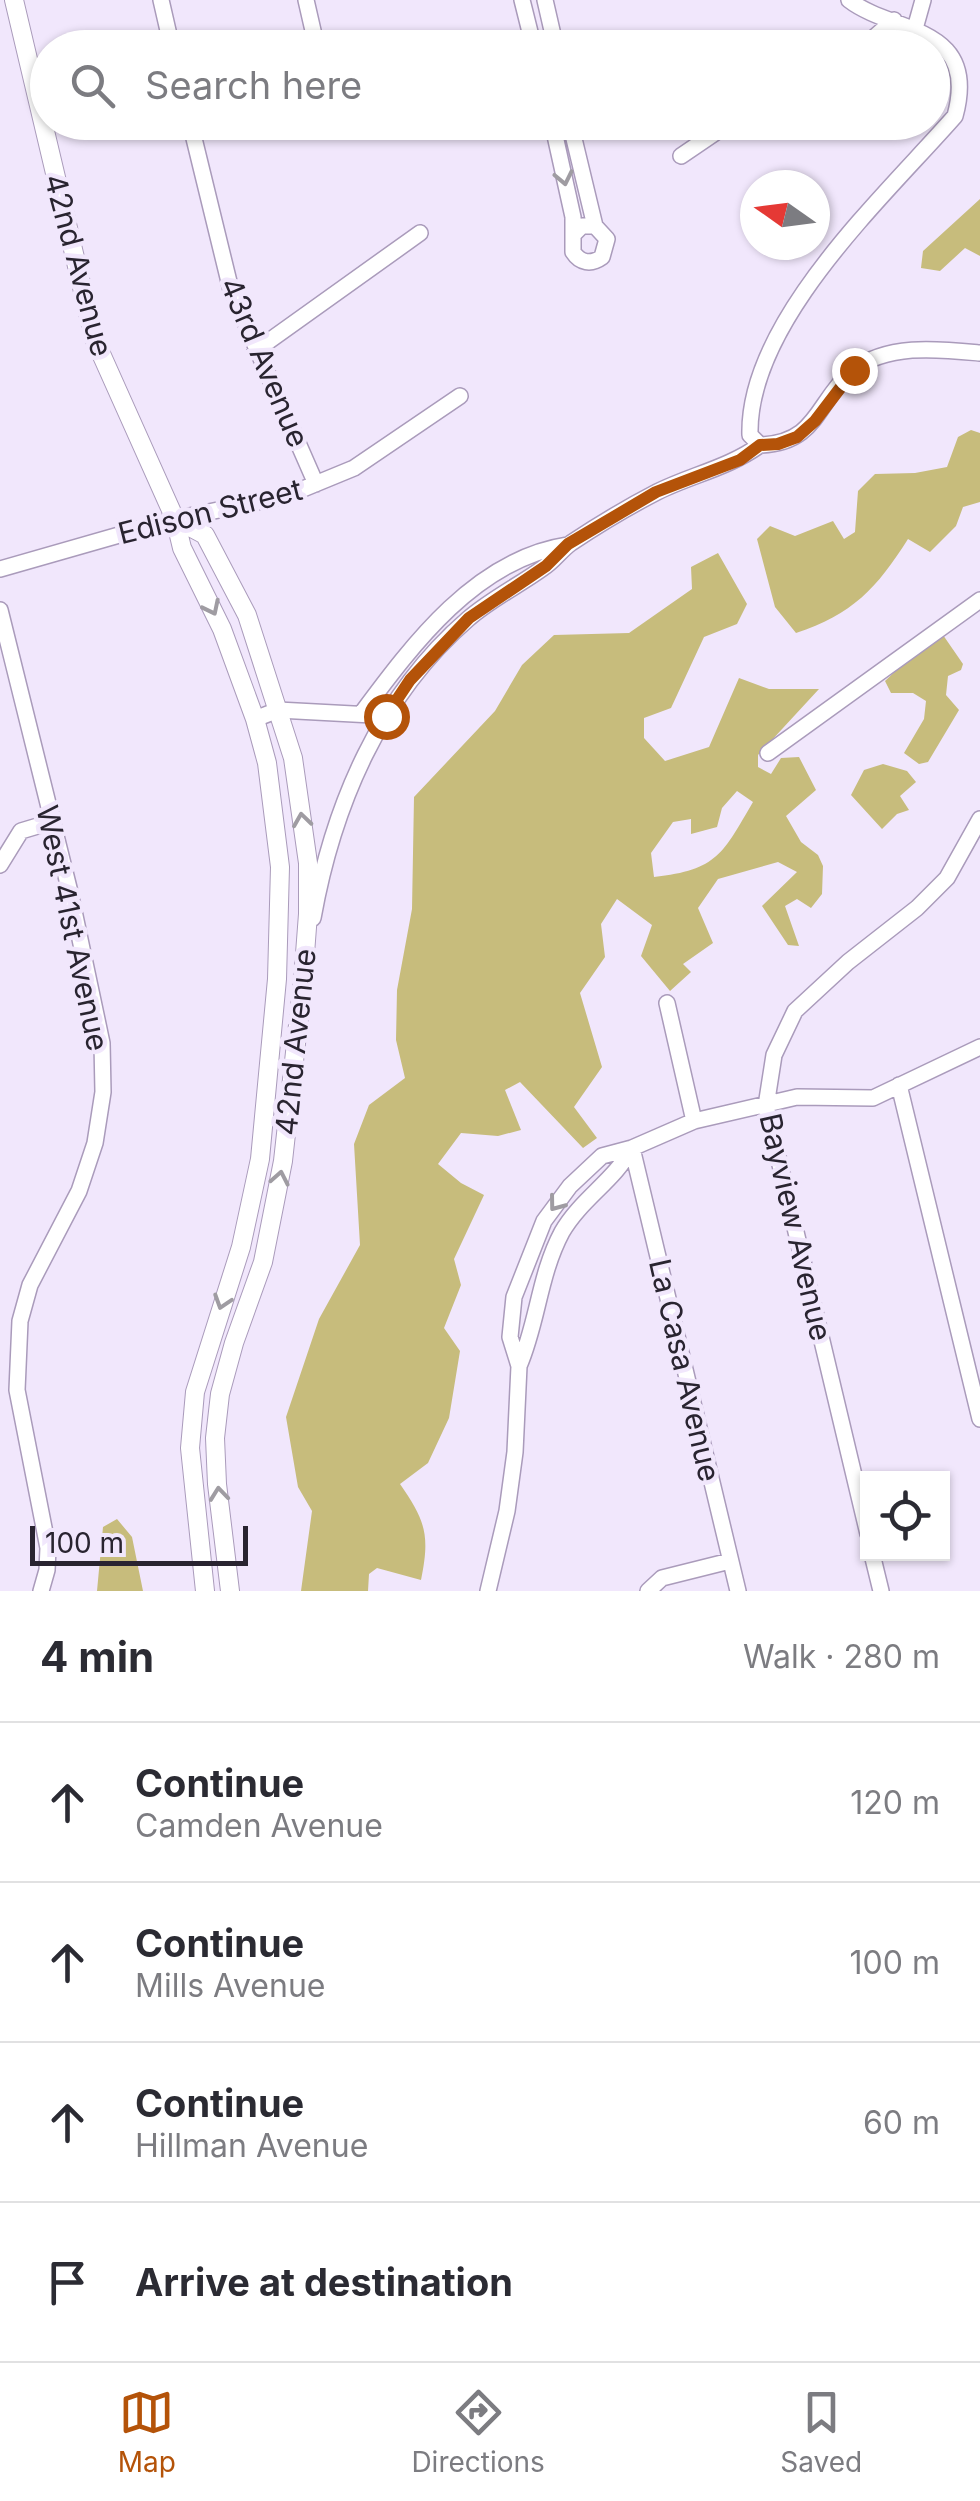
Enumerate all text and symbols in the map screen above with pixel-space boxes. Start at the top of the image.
search box [30,30,950,140]
icon: search [65,58,120,113]
text: Search here [145,62,362,108]
one-way arrow [552,169,573,186]
street label: 42nd Avenue [37,170,121,360]
north arrow [740,170,830,260]
street label: 43rd Avenue [213,272,317,452]
route end [832,348,878,394]
street label: Edison Street [114,471,306,551]
one-way arrow [200,598,219,616]
route start [364,694,410,740]
street label: West 41st Avenue [29,802,117,1054]
one-way arrow [292,812,313,829]
street label: 42nd Avenue [267,947,323,1137]
street label: Bayview Avenue [752,1110,840,1344]
one-way arrow [268,1170,289,1187]
one-way arrow [551,1193,568,1211]
street label: La Casa Avenue [642,1255,728,1485]
one-way arrow [214,1293,234,1310]
map controls [860,1471,950,1561]
button: locate [860,1471,950,1561]
one-way arrow [208,1486,230,1502]
scale bar [30,1521,248,1566]
text: 100 m [45,1526,124,1560]
text: 4 min [40,1631,154,1682]
text: Walk · 280 m [743,1637,940,1676]
text: Continue [135,1760,304,1806]
icon: ahead [40,1775,95,1830]
text: 120 m [850,1783,940,1822]
text: Camden Avenue [135,1806,383,1845]
text: Continue [135,1920,304,1966]
icon: ahead [40,1935,95,1990]
text: 100 m [850,1943,940,1982]
text: Mills Avenue [135,1966,325,2005]
text: Continue [135,2080,304,2126]
icon: ahead [40,2095,95,2150]
text: 60 m [863,2103,940,2142]
text: Hillman Avenue [135,2126,368,2165]
icon: arrive [40,2255,95,2310]
text: Arrive at destination [135,2259,513,2305]
tab: Map [118,2385,176,2479]
tab: Directions [411,2385,545,2479]
tab: Saved [780,2385,862,2479]

